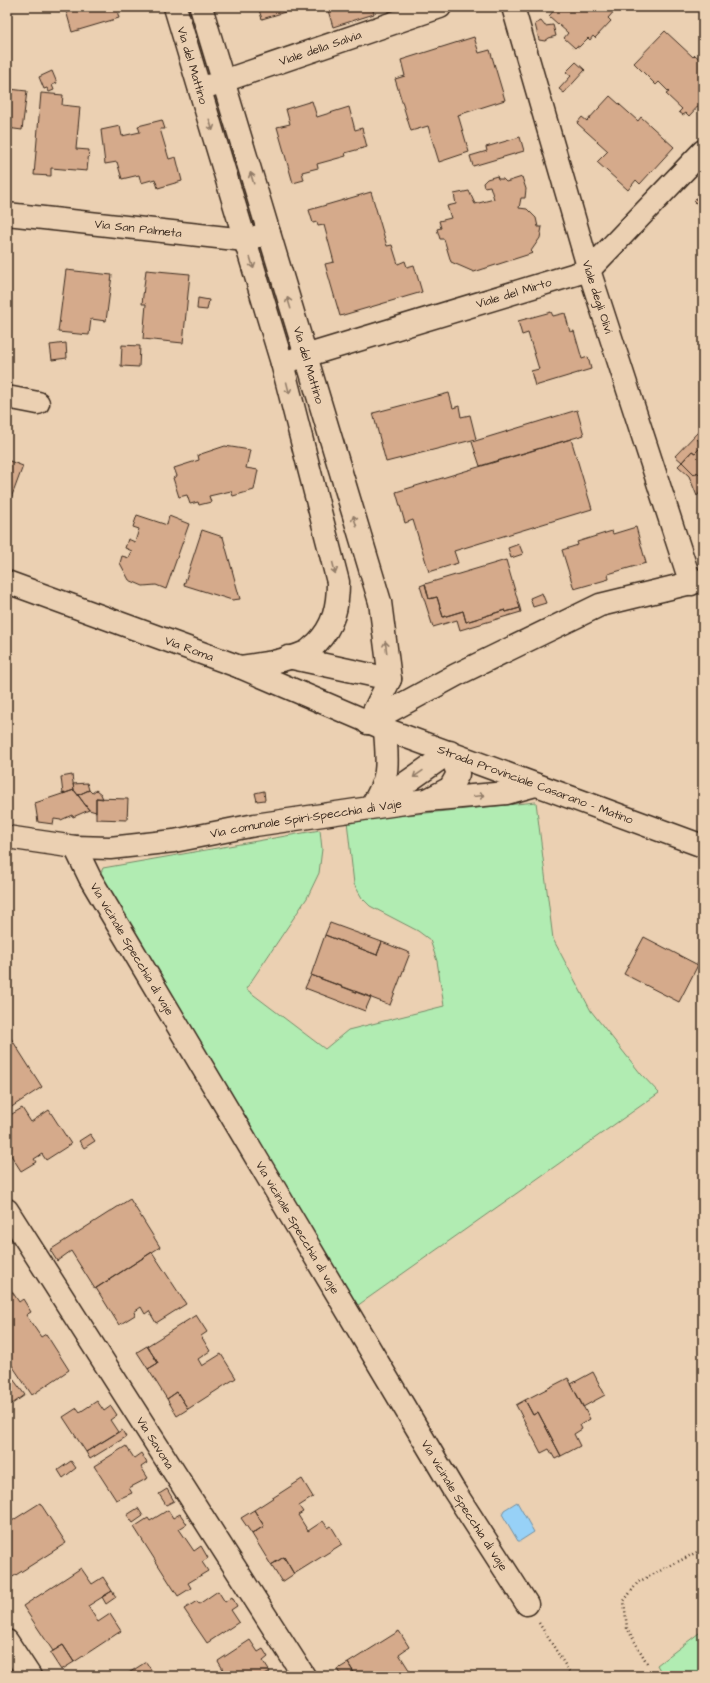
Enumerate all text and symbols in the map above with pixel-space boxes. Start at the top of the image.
street label: Via del Mattino [173,25,212,106]
street label: Viale della Salvia [277,26,364,70]
one-way arrow [208,118,215,131]
one-way arrow [248,172,255,185]
street label: Via San Palmeta [94,215,183,242]
one-way arrow [249,256,256,269]
street label: Viale degli Olivi [578,258,618,336]
street label: Viale del Mirto [474,273,554,312]
one-way arrow [285,296,292,309]
street label: Via del Mattino [289,324,328,406]
one-way arrow [285,381,292,394]
one-way arrow [351,515,358,528]
one-way arrow [331,561,338,574]
street label: Via Roma [162,632,216,665]
one-way arrow [382,641,390,654]
street label: Strada Provinciale Casarano - Matino [435,741,636,828]
one-way arrow [413,770,424,779]
one-way arrow [472,792,485,799]
street label: Via comunale Spiri-Specchia di Vaje [209,795,403,842]
street label: Via vicinale Specchia di vaje [86,879,178,1019]
street label: Via vicinale Specchia di vaje [252,1158,344,1297]
street label: Via Savona [132,1413,178,1472]
street label: Via vicinale Specchia di vaje [417,1437,512,1574]

